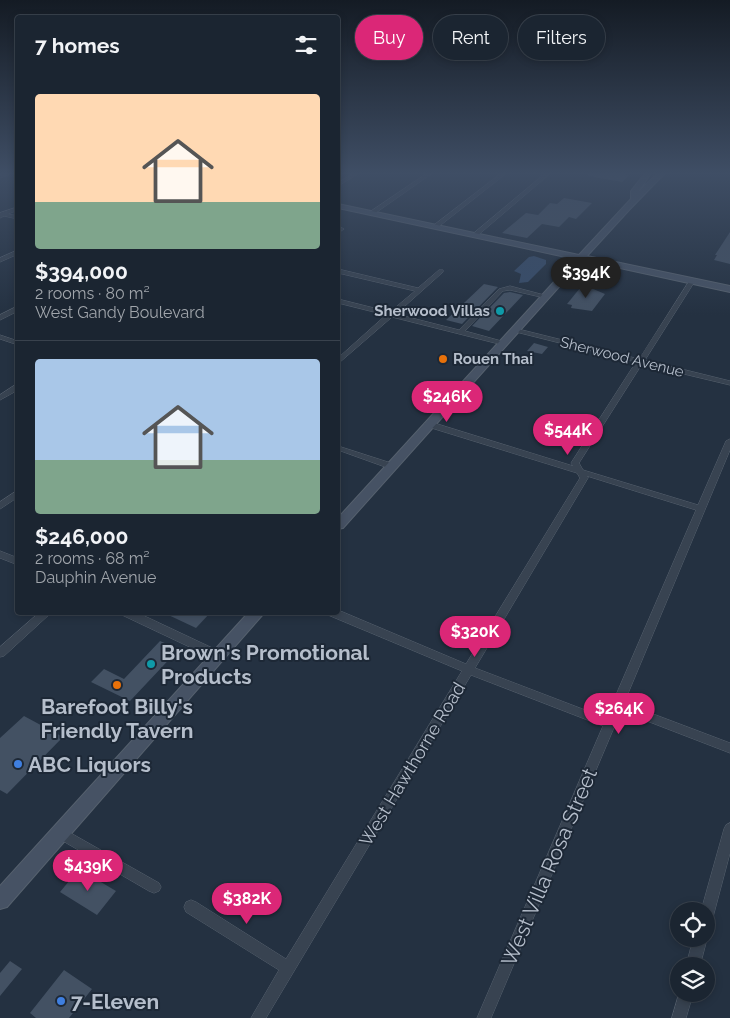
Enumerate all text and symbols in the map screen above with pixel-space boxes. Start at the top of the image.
chip: Buy [355,15,423,60]
chip: Rent [433,15,508,60]
chip: Filters [518,15,605,60]
icon: filters [292,31,320,59]
text: 7 homes [35,33,120,58]
icon: home [133,126,223,216]
pin: $394K [551,256,621,299]
text: $394,000 [35,259,128,284]
text: $394K [562,263,610,282]
text: 2 rooms · 80 m² [35,284,150,303]
place label: Sherwood Villas [374,302,490,320]
text: West Gandy Boulevard [35,303,205,322]
marker: Sherwood Villas [494,305,506,317]
street label: Sherwood Avenue [558,333,686,381]
place label: Rouen Thai [453,350,533,368]
marker: Rouen Thai [437,353,449,365]
pin: $246K [412,380,482,423]
text: $246K [423,387,471,406]
icon: home [133,392,223,482]
pin: $544K [533,414,603,456]
text: $544K [544,420,592,439]
text: $246,000 [35,524,128,549]
text: 2 rooms · 68 m² [35,549,150,568]
text: Dauphin Avenue [35,568,156,587]
pin: $320K [440,616,510,658]
text: $320K [451,622,499,641]
place label: Brown's Promotional Products [161,640,370,689]
marker: Brown's Promotional Products [145,658,157,670]
street label: West Hawthorne Road [355,678,469,850]
marker: Barefoot Billy's Friendly Tavern [111,679,123,691]
pin: $264K [584,692,654,735]
place label: Barefoot Billy's Friendly Tavern [41,694,193,743]
text: $264K [595,699,643,718]
place label: ABC Liquors [28,752,151,777]
marker: ABC Liquors [12,758,24,770]
street label: West Villa Rosa Street [496,764,602,970]
pin: $439K [53,850,123,892]
text: $439K [64,856,112,875]
pin: $382K [212,882,282,925]
text: $382K [223,889,271,908]
map controls [670,902,715,1002]
button: locate [670,902,715,947]
button: layers [670,957,715,1002]
place label: 7-Eleven [71,989,159,1014]
marker: 7-Eleven [55,995,67,1007]

